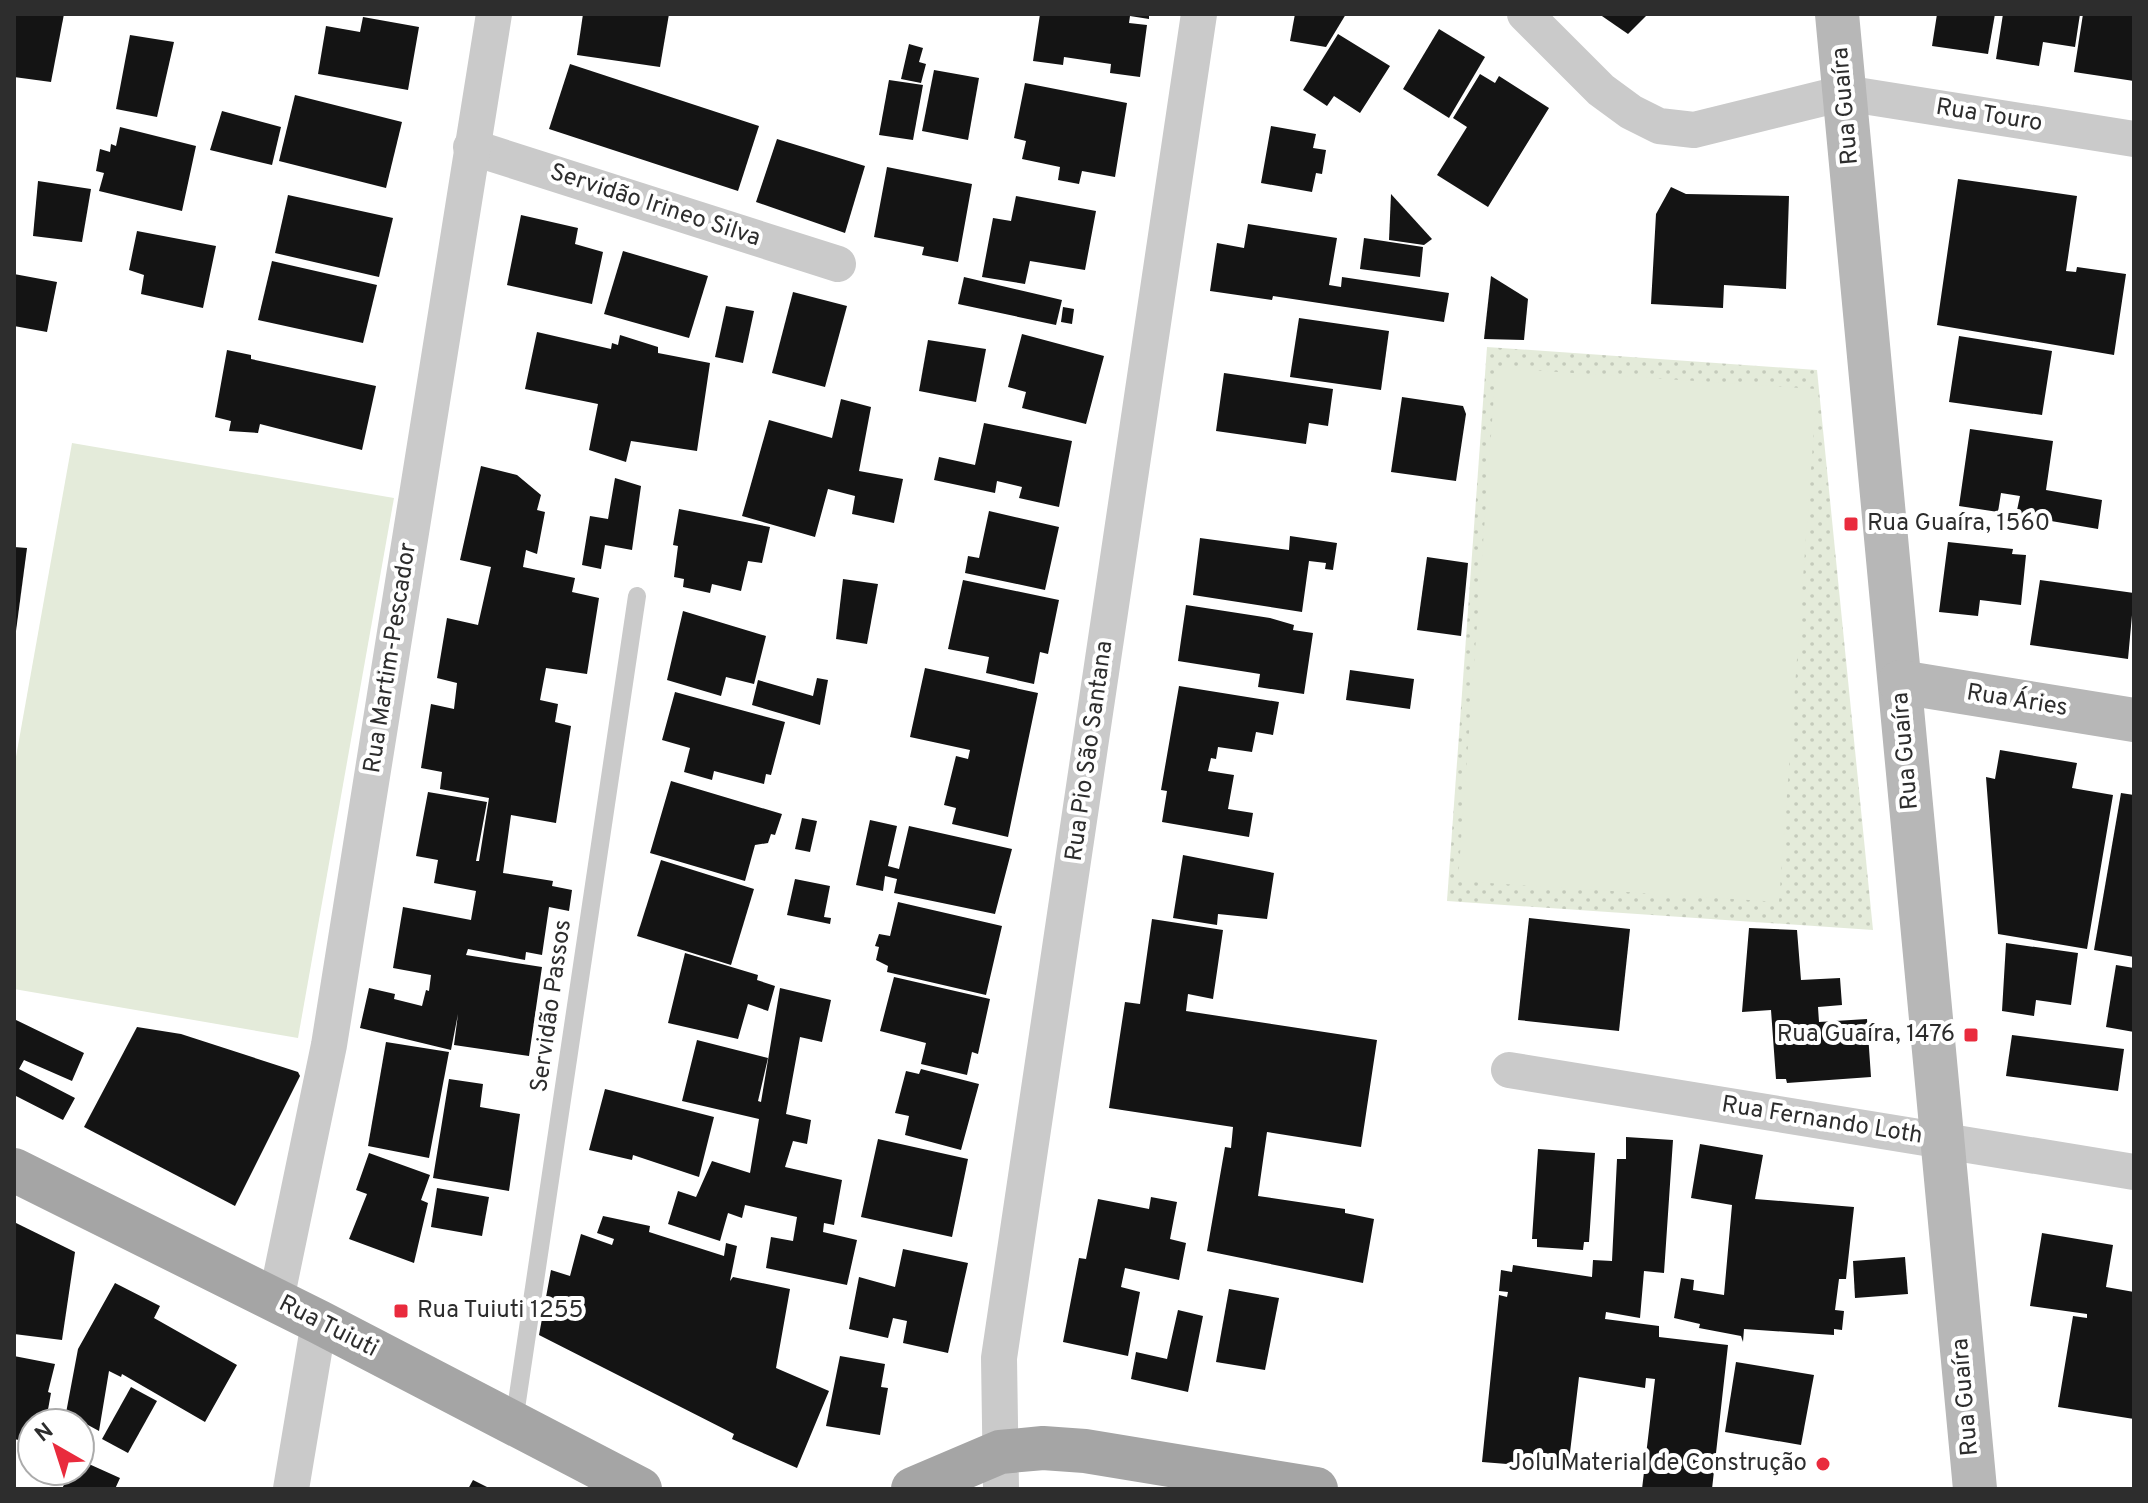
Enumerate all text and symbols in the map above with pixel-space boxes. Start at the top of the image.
street label: Rua Guaíra [1826,46,1866,166]
street label: Rua Touro [1934,93,2044,139]
street label: Servidão Irineo Silva [546,158,764,254]
place label: Rua Guaíra, 1560 [1867,509,2050,539]
marker: Rua Guaíra, 1560 [1842,515,1860,533]
street label: Rua Martim-Pescador [358,541,424,775]
street label: Rua Pio São Santana [1060,639,1120,863]
street label: Rua Áries [1964,676,2070,724]
street label: Rua Guaíra [1886,691,1926,811]
street label: Servidão Passos [525,918,579,1094]
place label: Rua Guaíra, 1476 [1777,1020,1955,1050]
marker: Rua Guaíra, 1476 [1962,1026,1980,1044]
street label: Rua Fernando Loth [1719,1090,1925,1152]
street label: Rua Tuiuti [273,1289,383,1365]
place label: Rua Tuiuti 1255 [417,1296,584,1326]
marker: Rua Tuiuti 1255 [392,1302,410,1320]
street label: Rua Guaíra [1946,1337,1986,1457]
north arrow [16,1407,96,1487]
text: N [30,1418,60,1449]
place label: Jolu Material de Construção [1509,1449,1807,1479]
marker: Jolu Material de Construção [1814,1455,1832,1473]

